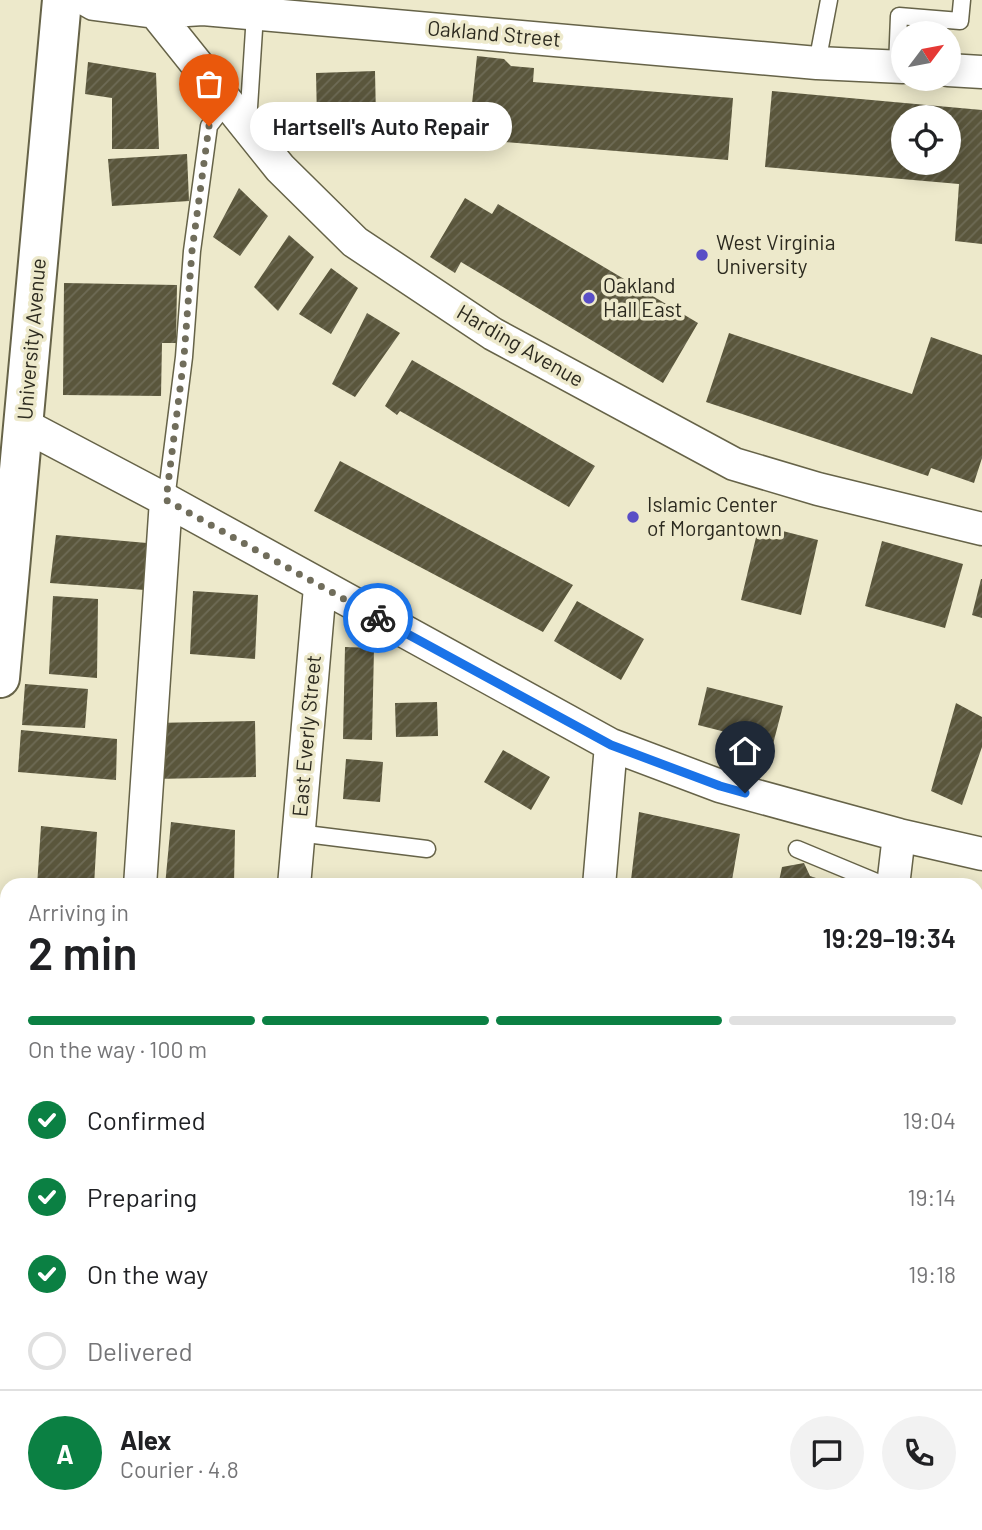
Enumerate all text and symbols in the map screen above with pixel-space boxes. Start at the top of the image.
street label: Oakland Street [426,14,562,51]
north arrow [891,21,961,91]
map controls [891,21,961,175]
pin [179,54,239,126]
icon: bag [190,65,228,103]
callout: Hartsell's Auto Repair [251,102,514,150]
button: locate [891,105,961,175]
text: Hartsell's Auto Repair [273,112,489,140]
place label: West Virginia University [716,229,835,278]
marker: West Virginia University [694,247,710,263]
street label: University Avenue [11,257,50,421]
place label: Oakland Hall East [603,272,683,321]
marker: Oakland Hall East [581,290,597,306]
street label: Harding Avenue [453,298,589,391]
place label: Islamic Center of Morgantown [647,491,782,540]
marker: Islamic Center of Morgantown [625,509,641,525]
courier [343,583,413,653]
icon: bike [359,599,397,637]
street label: East Everly Street [286,654,325,818]
pin [715,721,775,793]
icon: home [726,732,764,770]
text: Arriving in [28,898,129,926]
text: 19:29–19:34 [823,922,956,953]
text: 2 min [28,924,137,979]
text: On the way · 100 m [28,1035,207,1063]
icon: check [28,1101,66,1139]
text: Confirmed [87,1104,206,1135]
text: 19:04 [903,1106,956,1134]
icon: check [28,1178,66,1216]
text: Preparing [87,1181,197,1212]
text: 19:14 [907,1183,956,1211]
icon: check [28,1255,66,1293]
text: On the way [87,1258,208,1289]
text: 19:18 [908,1260,956,1288]
text: Delivered [87,1335,193,1366]
button: chat [790,1416,864,1490]
button: phone [882,1416,956,1490]
text: Alex [120,1424,171,1455]
text: A [56,1438,74,1469]
text: Courier · 4.8 [120,1455,239,1483]

